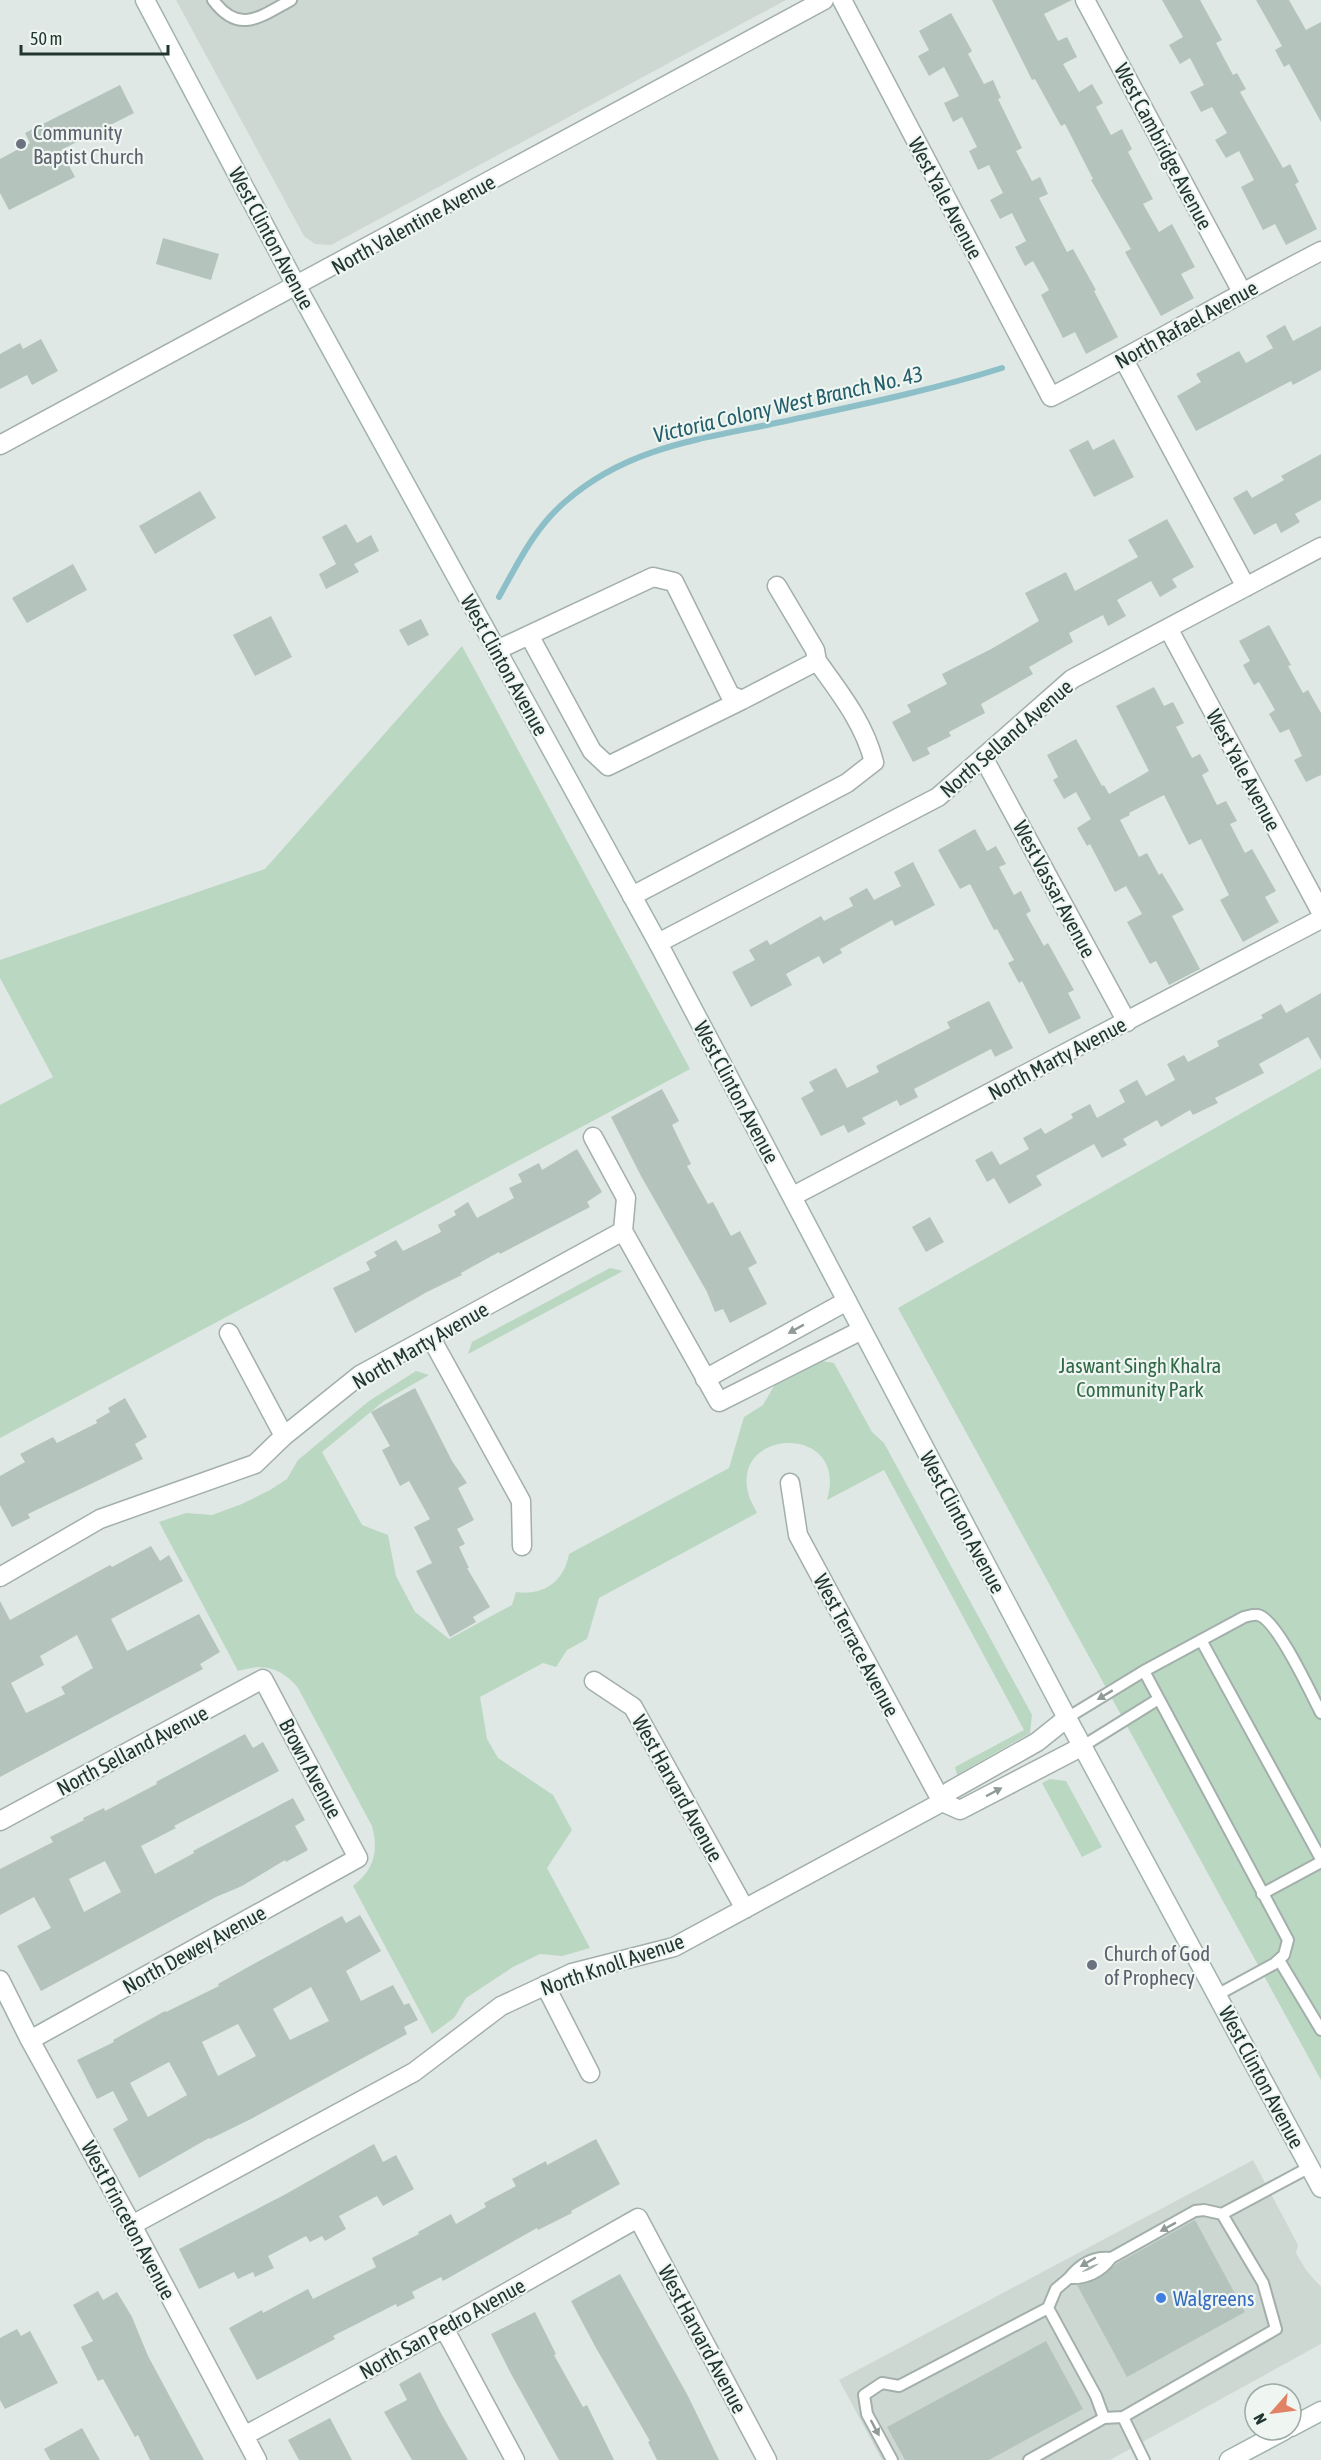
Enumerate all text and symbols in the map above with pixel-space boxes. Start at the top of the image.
scale bar [21,18,168,56]
text: 50 m [30,28,62,49]
street label: West Cambridge Avenue [1110,59,1218,233]
place label: Community Baptist Church [33,120,144,168]
street label: West Yale Avenue [904,133,988,263]
marker: Community Baptist Church [14,137,28,151]
street label: West Clinton Avenue [224,163,320,313]
street label: North Valentine Avenue [327,169,499,279]
street label: North Rafael Avenue [1111,275,1261,373]
water label: Victoria Colony West Branch No. 43 [650,360,926,448]
street label: West Clinton Avenue [456,590,554,740]
street label: North Selland Avenue [935,674,1077,802]
street label: West Yale Avenue [1202,705,1286,835]
street label: West Vassar Avenue [1009,816,1101,962]
street label: North Marty Avenue [984,1012,1130,1104]
street label: West Clinton Avenue [689,1017,785,1167]
street label: North Marty Avenue [348,1296,492,1394]
one-way arrow [787,1324,804,1334]
park label: Jaswant Singh Khalra Community Park [1059,1353,1221,1401]
street label: West Clinton Avenue [915,1447,1011,1597]
street label: West Terrace Avenue [809,1570,905,1720]
one-way arrow [1097,1689,1113,1700]
street label: North Selland Avenue [52,1700,212,1800]
street label: West Harvard Avenue [628,1710,728,1866]
street label: Brown Avenue [275,1714,347,1822]
one-way arrow [986,1787,1003,1797]
street label: North Dewey Avenue [118,1900,270,1998]
street label: North Knoll Avenue [537,1928,687,2000]
place label: Church of God of Prophecy [1104,1941,1210,1989]
marker: Church of God of Prophecy [1085,1958,1099,1972]
street label: West Clinton Avenue [1214,2002,1310,2152]
street label: West Princeton Avenue [77,2137,181,2303]
one-way arrow [1160,2221,1176,2232]
one-way arrow [1080,2257,1096,2268]
street label: West Harvard Avenue [654,2261,752,2417]
street label: North San Pedro Avenue [355,2273,529,2383]
place label: Walgreens [1173,2286,1254,2310]
marker: Walgreens [1154,2291,1168,2305]
north arrow [1243,2382,1303,2442]
text: N [1250,2411,1270,2427]
one-way arrow [870,2420,880,2437]

